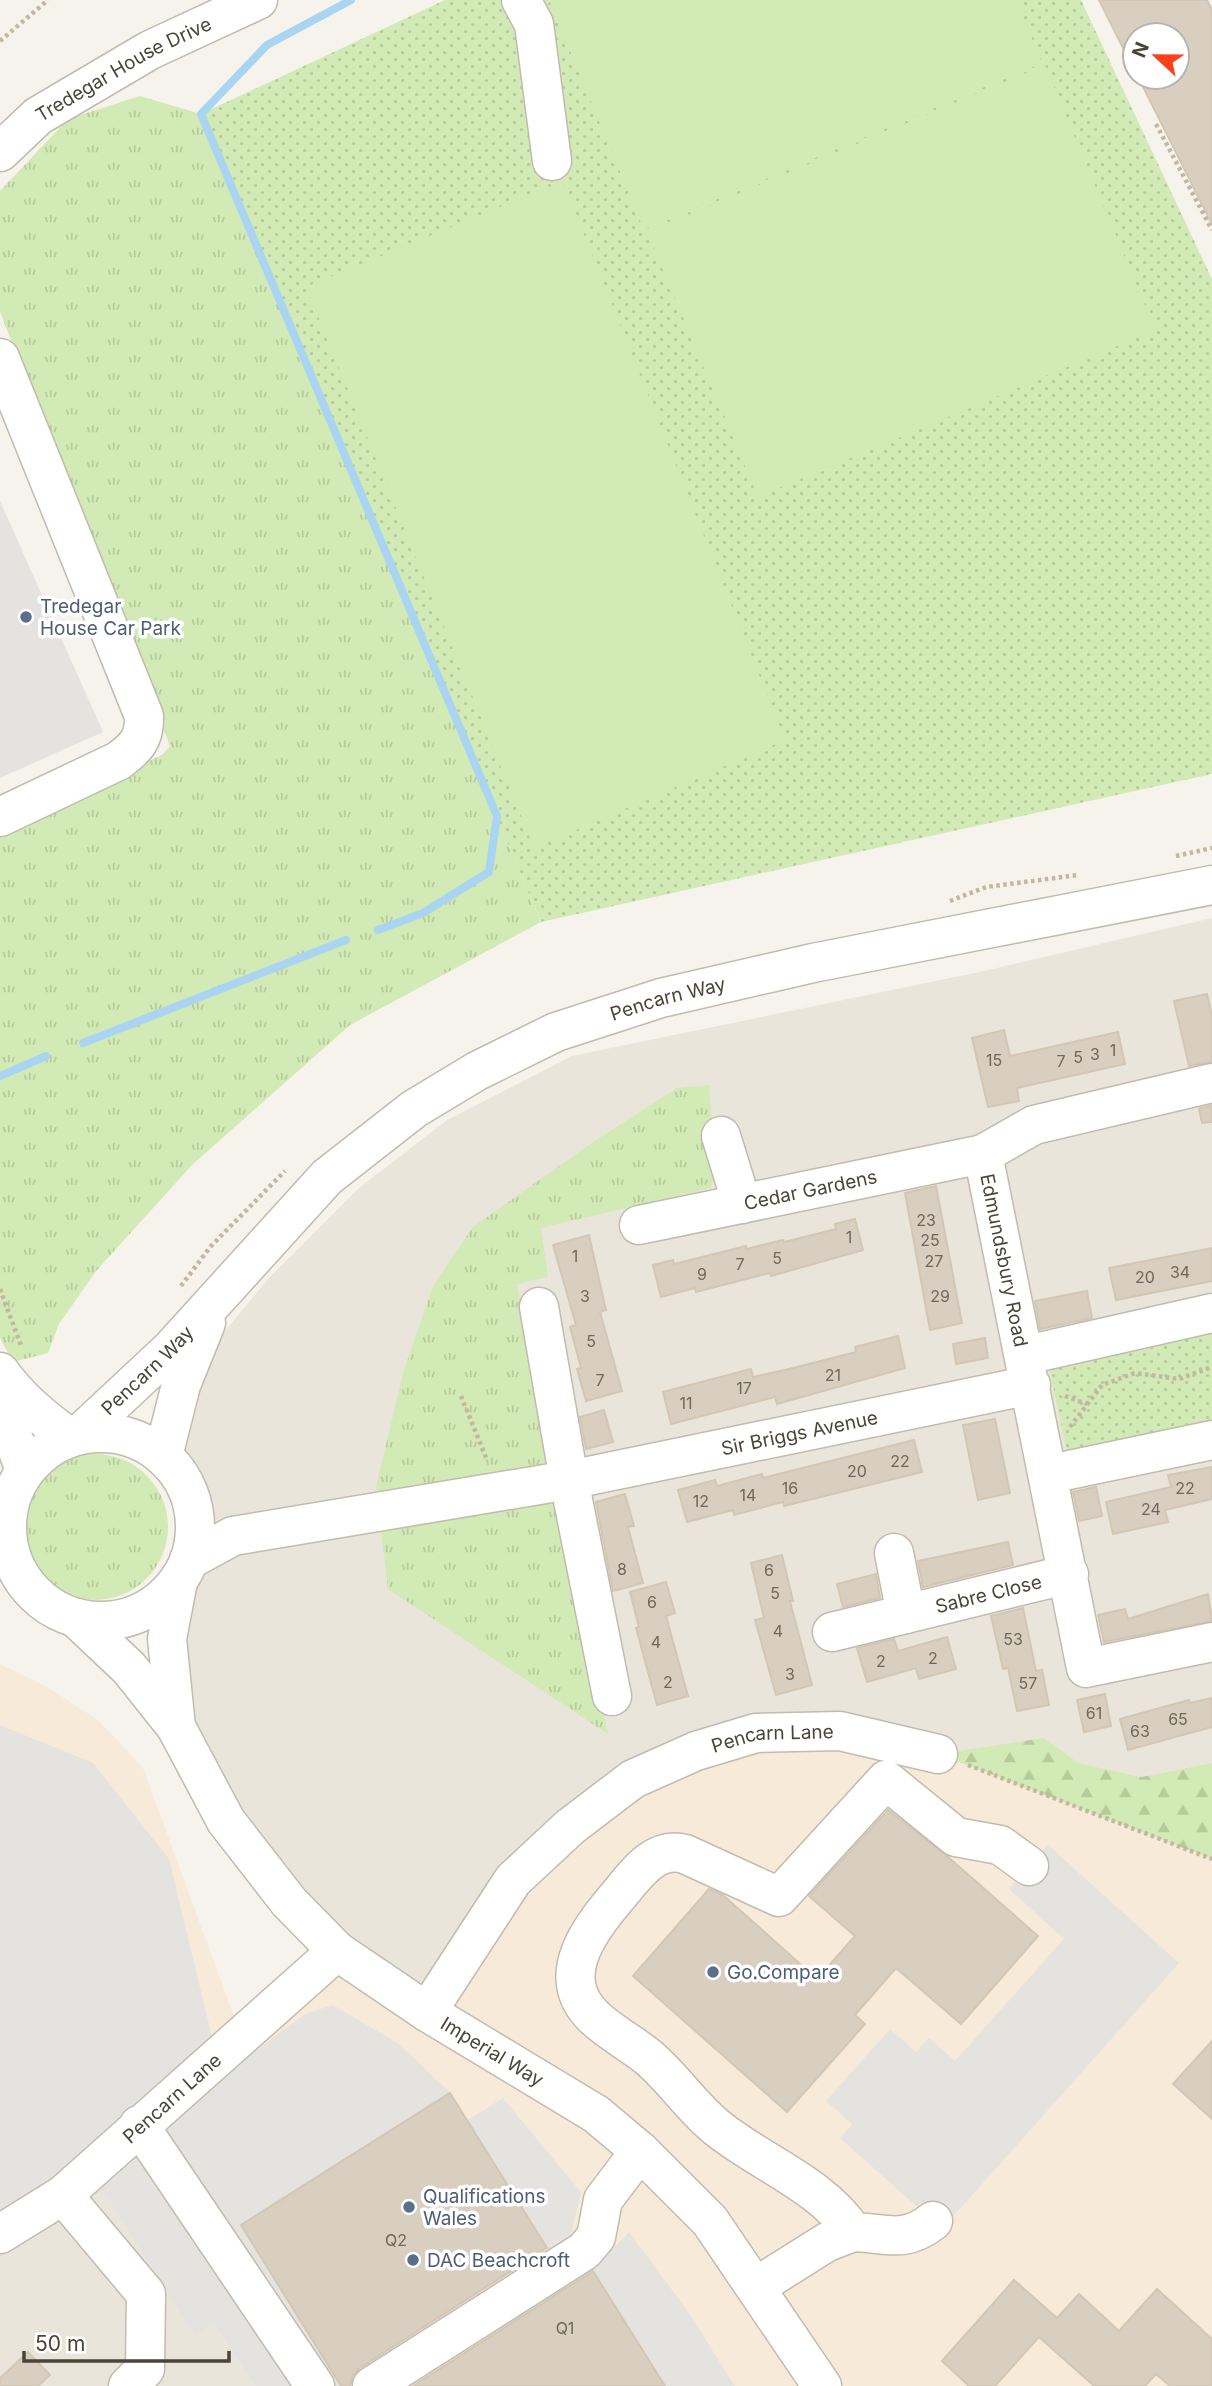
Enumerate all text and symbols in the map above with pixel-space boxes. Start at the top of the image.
street label: Tredegar House Drive [31,12,215,126]
north arrow [1121,21,1191,91]
text: N [1127,39,1154,61]
place label: Tredegar House Car Park [40,595,181,640]
marker: Tredegar House Car Park [18,609,34,625]
street label: Pencarn Way [607,972,728,1025]
house number: 1 [1110,1040,1116,1060]
house number: 3 [1090,1044,1100,1064]
house number: 5 [1073,1047,1083,1067]
house number: 15 [986,1050,1002,1070]
house number: 7 [1056,1051,1066,1071]
street label: Cedar Gardens [742,1165,879,1215]
street label: Edmundsbury Road [976,1172,1033,1349]
house number: 23 [916,1210,936,1230]
house number: 1 [846,1227,852,1247]
house number: 25 [920,1230,940,1250]
house number: 1 [572,1246,578,1266]
house number: 5 [772,1248,782,1268]
house number: 27 [925,1251,943,1271]
house number: 7 [735,1254,745,1274]
house number: 34 [1170,1262,1190,1282]
house number: 9 [697,1264,707,1284]
house number: 20 [1135,1267,1155,1287]
house number: 3 [580,1286,590,1306]
house number: 29 [930,1286,950,1306]
street label: Pencarn Way [96,1321,198,1420]
house number: 5 [586,1331,596,1351]
house number: 21 [825,1365,841,1385]
house number: 7 [595,1370,605,1390]
house number: 17 [736,1378,752,1398]
house number: 11 [679,1393,693,1413]
street label: Sir Briggs Avenue [719,1405,880,1460]
house number: 22 [890,1451,910,1471]
house number: 20 [847,1461,867,1481]
house number: 16 [782,1478,798,1498]
house number: 22 [1175,1478,1195,1498]
house number: 14 [740,1485,756,1505]
house number: 12 [693,1491,709,1511]
house number: 24 [1141,1499,1161,1519]
house number: 8 [617,1559,627,1579]
house number: 6 [764,1560,774,1580]
street label: Sabre Close [933,1570,1044,1618]
house number: 5 [770,1583,780,1603]
house number: 6 [647,1592,657,1612]
house number: 4 [773,1621,783,1641]
house number: 53 [1003,1629,1023,1649]
house number: 4 [651,1632,661,1652]
house number: 2 [928,1648,938,1668]
house number: 2 [876,1651,886,1671]
house number: 3 [785,1664,795,1684]
house number: 2 [663,1672,673,1692]
house number: 57 [1019,1673,1037,1693]
house number: 61 [1086,1703,1102,1723]
house number: 65 [1168,1709,1188,1729]
street label: Pencarn Lane [709,1720,834,1757]
house number: 63 [1130,1721,1150,1741]
place label: Go.Compare [727,1961,840,1984]
marker: Go.Compare [705,1964,721,1980]
street label: Imperial Way [437,2012,548,2091]
street label: Pencarn Lane [118,2048,226,2148]
place label: Qualifications Wales [423,2185,545,2230]
marker: Qualifications Wales [401,2199,417,2215]
house number: Q2 [385,2230,407,2250]
place label: DAC Beachcroft [427,2249,570,2272]
marker: DAC Beachcroft [405,2252,421,2268]
house number: Q1 [556,2318,574,2338]
scale bar [24,2320,229,2364]
text: 50 m [35,2331,85,2356]

